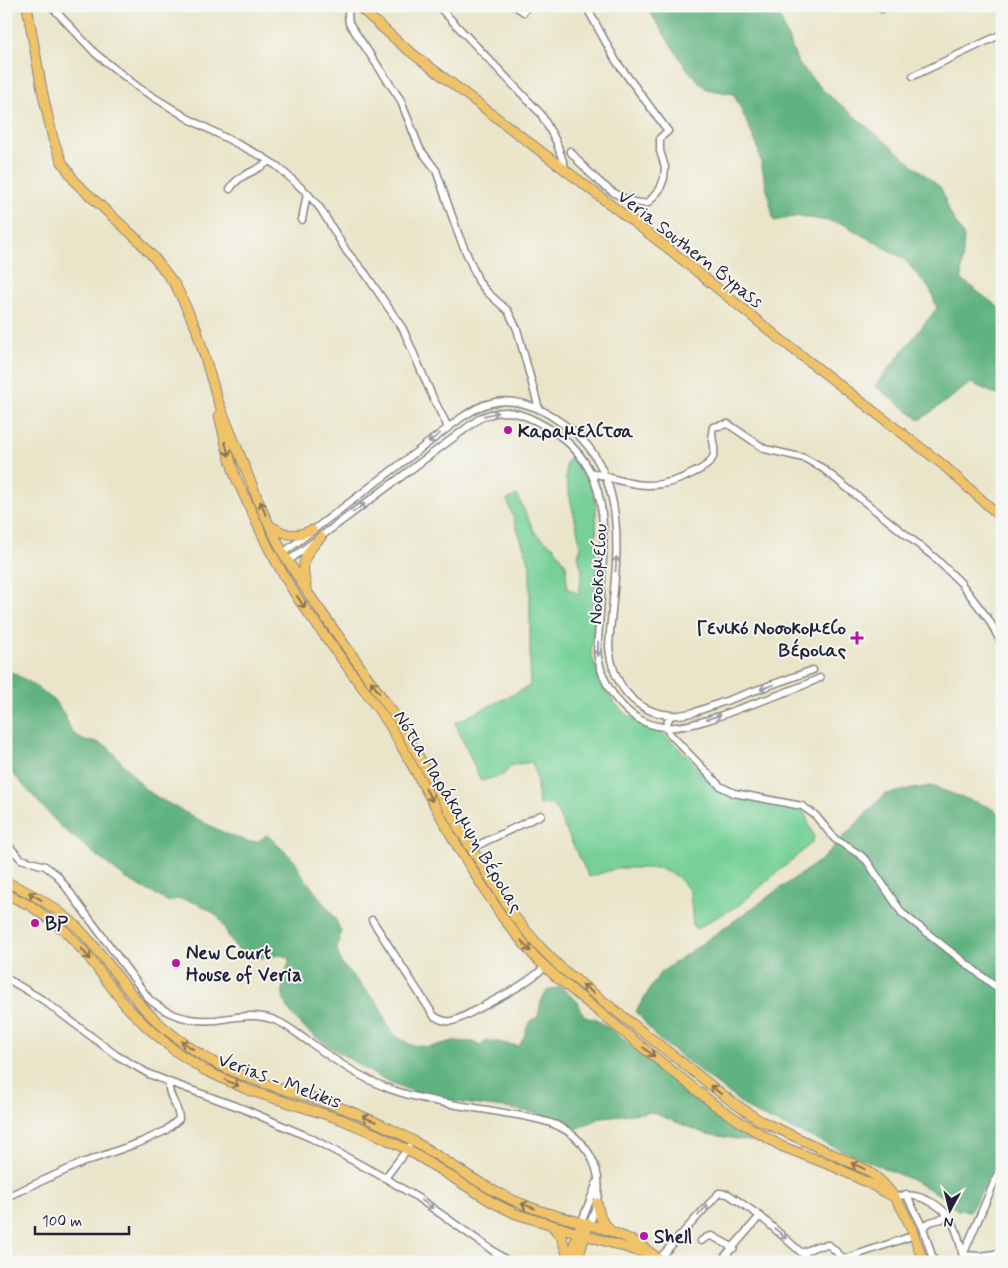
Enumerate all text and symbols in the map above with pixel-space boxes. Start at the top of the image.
street label: Veria Southern Bypass [611,184,769,315]
one-way arrow [483,409,499,418]
place label: Καραμελίτσα [518,419,633,444]
marker: Καραμελίτσα [502,424,514,436]
one-way arrow [427,433,441,443]
one-way arrow [223,441,232,457]
one-way arrow [257,501,267,516]
one-way arrow [352,503,366,513]
street label: Νοσοκομείου [583,523,614,625]
one-way arrow [611,556,620,572]
one-way arrow [296,594,306,608]
place label: Γενικό Νοσοκομείο Βέροιας [696,616,847,663]
marker: Γενικό Νοσοκομείο Βέροιας [850,631,864,645]
one-way arrow [593,640,603,657]
one-way arrow [370,680,380,694]
one-way arrow [760,683,776,692]
street label: Νότια Παράκαμψη Βέροιας [387,706,528,918]
one-way arrow [706,712,722,722]
one-way arrow [424,788,434,803]
one-way arrow [28,890,42,900]
place label: BP [45,912,69,937]
marker: BP [29,917,41,929]
one-way arrow [520,940,531,953]
place label: New Court House of Veria [186,941,302,988]
one-way arrow [80,948,92,961]
marker: New Court House of Veria [170,957,182,969]
one-way arrow [582,984,595,995]
one-way arrow [180,1040,194,1050]
one-way arrow [642,1047,655,1058]
street label: Verias - Melikis [214,1048,345,1115]
one-way arrow [224,1079,239,1089]
one-way arrow [710,1084,723,1095]
one-way arrow [362,1114,377,1123]
one-way arrow [851,1161,866,1171]
north arrow [926,1186,976,1236]
one-way arrow [419,1199,433,1209]
one-way arrow [521,1201,536,1210]
scale bar [35,1203,129,1235]
one-way arrow [697,1203,709,1216]
text: 100 m [42,1212,82,1232]
text: N [943,1212,954,1231]
place label: Shell [654,1225,693,1250]
one-way arrow [774,1229,787,1240]
marker: Shell [638,1230,650,1242]

